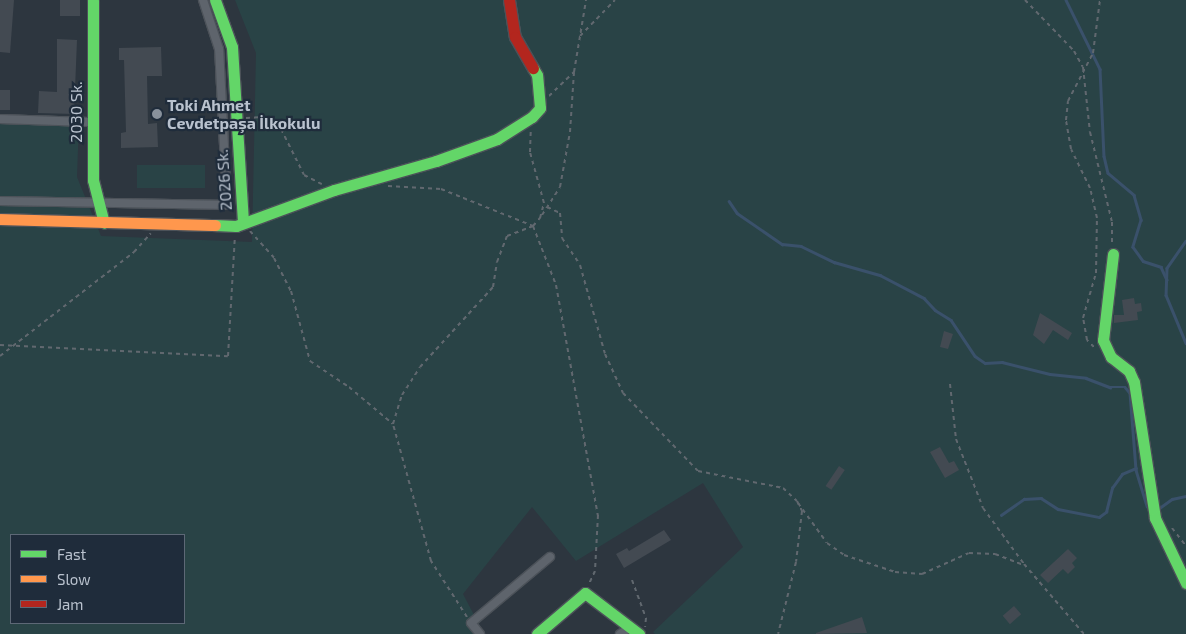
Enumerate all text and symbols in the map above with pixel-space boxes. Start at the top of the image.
street label: 2030 Sk. [66,81,86,143]
place label: Toki Ahmet Cevdetpaşa İlkokulu [167,95,320,133]
marker: Toki Ahmet Cevdetpaşa İlkokulu [151,108,163,120]
street label: 2026 Sk. [212,149,236,211]
legend [10,534,185,624]
text: Fast [57,545,86,563]
text: Slow [57,570,91,588]
text: Jam [57,595,83,613]

